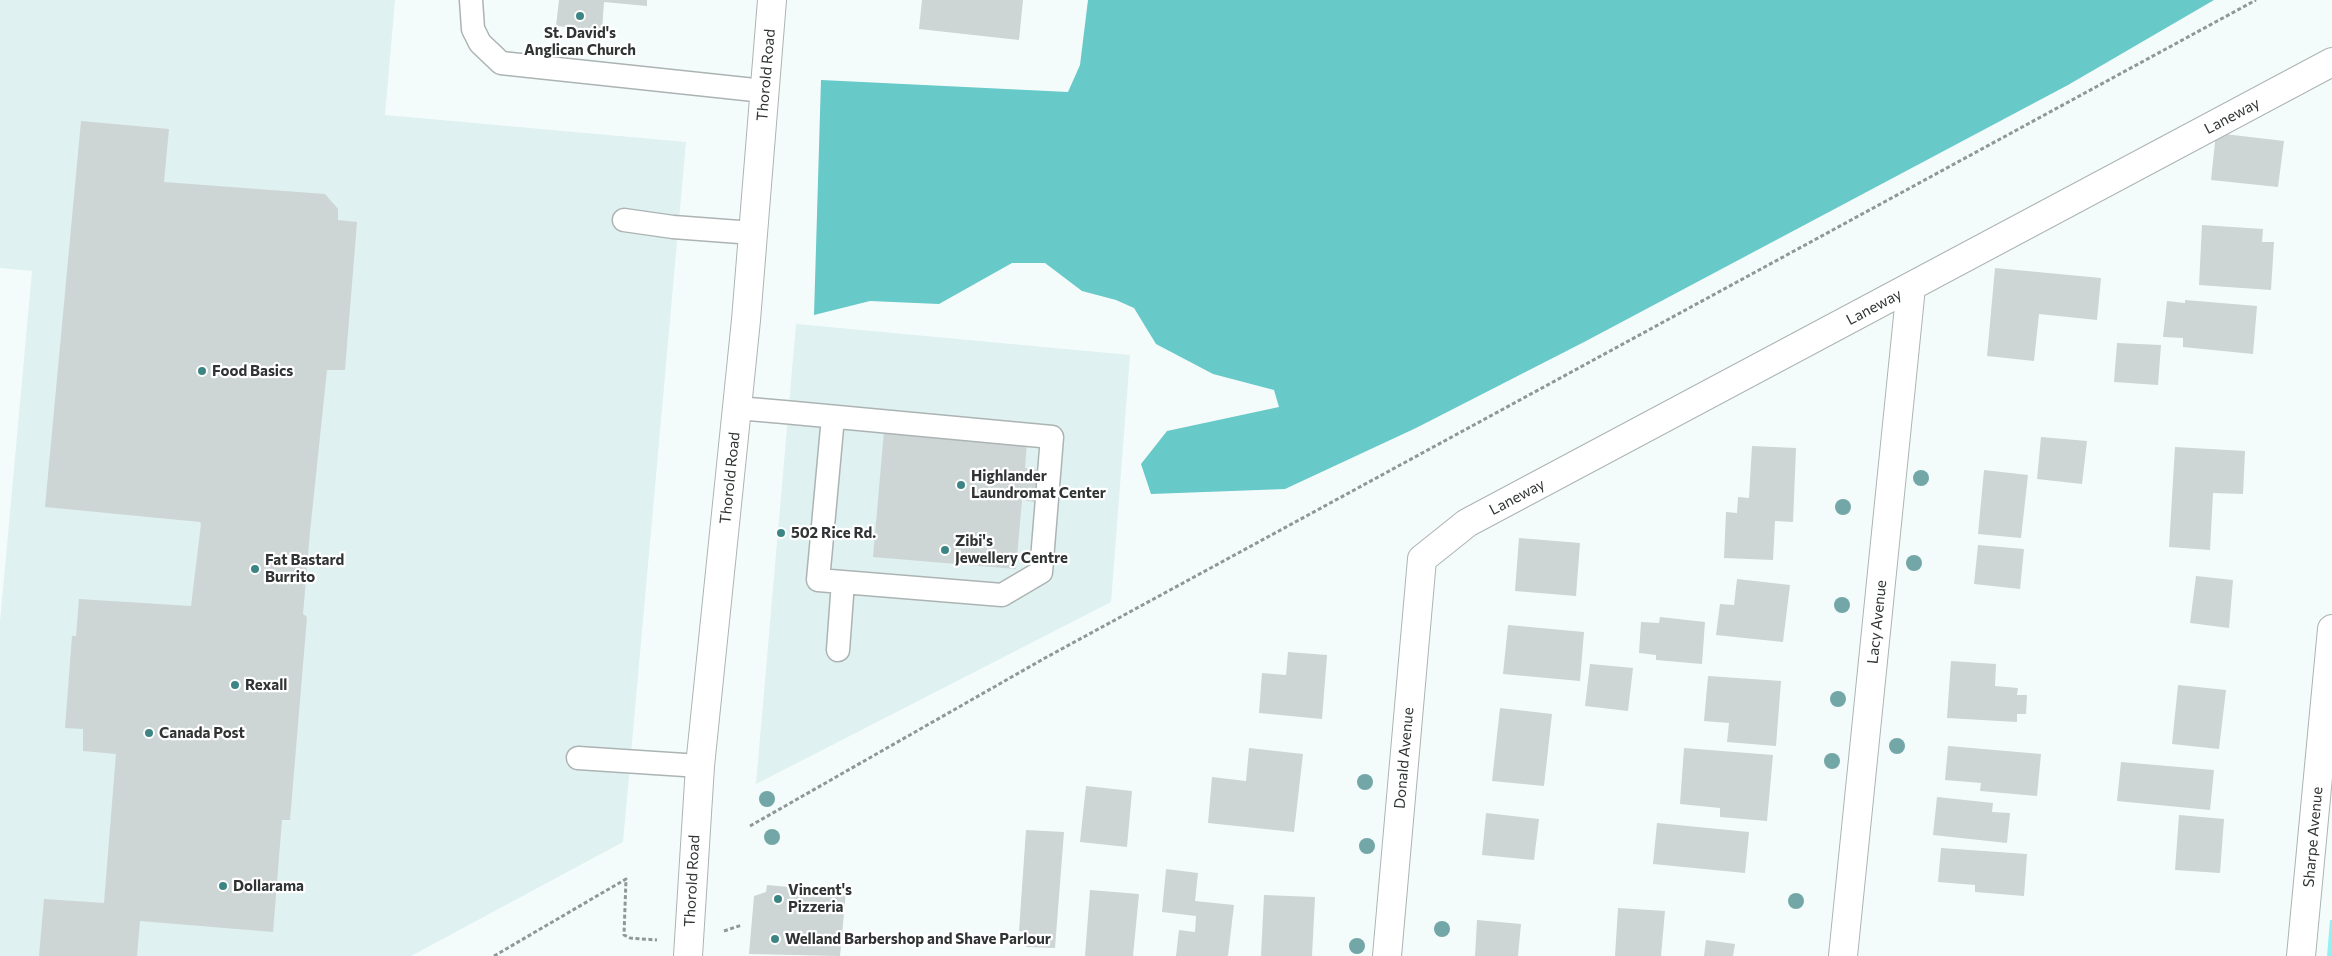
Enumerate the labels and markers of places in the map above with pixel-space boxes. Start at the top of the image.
marker: St. David's Anglican Church [574,10,586,22]
place label: St. David's Anglican Church [524,24,636,59]
place label: Food Basics [212,362,293,380]
marker: Food Basics [196,365,208,377]
place label: Highlander Laundromat Center [971,467,1106,502]
marker: Highlander Laundromat Center [955,479,967,491]
place label: 502 Rice Rd. [791,524,876,542]
marker: 502 Rice Rd. [775,527,787,539]
place label: Zibi's Jewellery Centre [955,532,1068,567]
marker: Zibi's Jewellery Centre [939,544,951,556]
place label: Fat Bastard Burrito [265,551,344,586]
marker: Fat Bastard Burrito [249,563,261,575]
place label: Rexall [245,676,287,694]
marker: Rexall [229,679,241,691]
place label: Canada Post [159,724,245,742]
marker: Canada Post [143,727,155,739]
place label: Dollarama [233,877,304,895]
marker: Dollarama [217,880,229,892]
place label: Vincent's Pizzeria [788,881,852,916]
marker: Vincent's Pizzeria [772,893,784,905]
place label: Welland Barbershop and Shave Parlour [785,930,1051,948]
marker: Welland Barbershop and Shave Parlour [769,933,781,945]

